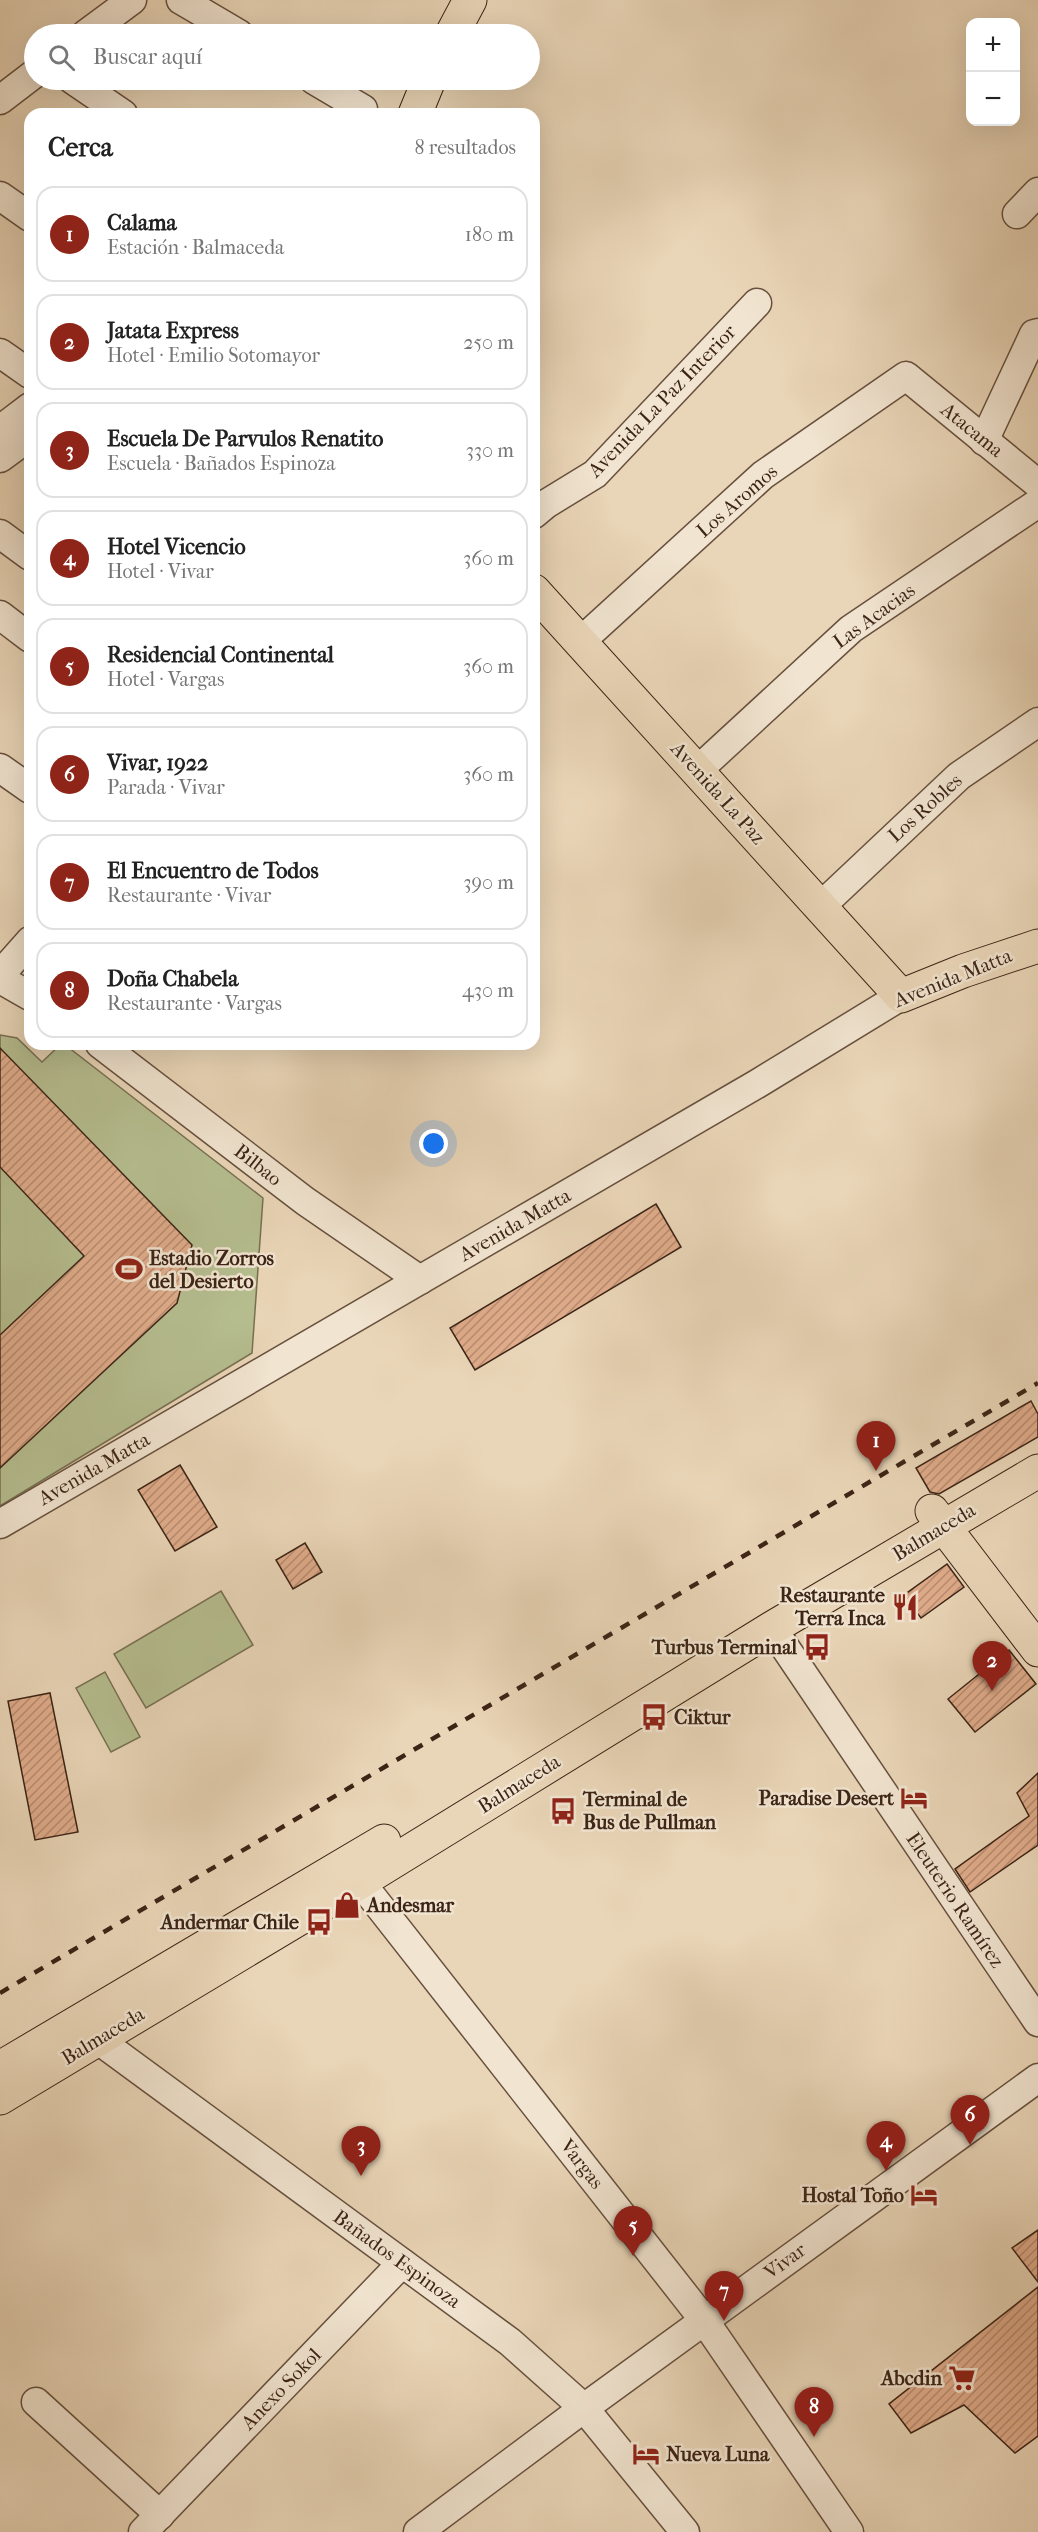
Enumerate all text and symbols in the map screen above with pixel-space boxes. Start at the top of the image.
map controls [966,18,1020,126]
button: + [966,18,1020,72]
search box [24,24,540,90]
icon: search [45,41,78,74]
text: Buscar aquí [93,44,202,70]
button: − [966,72,1020,126]
text: Cerca [48,132,113,163]
text: 8 resultados [414,136,516,159]
text: Calama [107,210,177,236]
text: 1 [66,223,73,246]
text: 180 m [465,223,514,246]
text: Estación · Balmaceda [107,236,284,259]
text: Jatata Express [107,318,239,344]
street label: Avenida La Paz Interior [583,320,741,483]
text: 2 [64,331,75,354]
text: 250 m [463,331,514,354]
text: Hotel · Emilio Sotomayor [107,344,320,367]
street label: Atacama [936,397,1008,462]
text: Escuela De Parvulos Renatito [107,426,383,452]
text: 3 [65,439,74,462]
text: 330 m [466,439,514,462]
text: Escuela · Bañados Espinoza [107,452,336,475]
street label: Los Aromos [692,460,782,542]
text: Hotel Vicencio [107,534,246,560]
text: 4 [64,547,75,570]
text: 360 m [463,547,514,570]
text: Hotel · Vivar [107,560,214,583]
street label: Las Acacias [829,579,919,653]
text: Residencial Continental [107,642,334,668]
text: 5 [65,655,74,678]
text: 360 m [463,655,514,678]
text: Hotel · Vargas [107,668,224,691]
street label: Avenida La Paz [665,736,770,849]
text: Vivar, 1922 [107,750,208,776]
text: 6 [64,763,75,786]
text: 360 m [463,763,514,786]
street label: Los Robles [883,769,967,847]
text: Parada · Vivar [107,776,225,799]
text: El Encuentro de Todos [107,858,319,884]
text: 7 [65,871,74,894]
text: 390 m [463,871,514,894]
text: Restaurante · Vivar [107,884,271,907]
street label: Avenida Matta [890,944,1016,1012]
text: Doña Chabela [107,966,238,992]
text: 8 [64,979,75,1002]
text: 430 m [462,979,514,1002]
text: Restaurante · Vargas [107,992,282,1015]
your location [419,1129,448,1158]
street label: Bilbao [230,1139,286,1191]
street label: Avenida Matta [454,1183,575,1267]
place label: Estadio Zorros del Desierto [149,1247,275,1293]
sports icon: Estadio Zorros del Desierto [114,1254,144,1284]
pin: 1 [856,1422,896,1471]
street label: Avenida Matta [33,1427,154,1511]
street label: Balmaceda [888,1498,980,1566]
place label: Restaurante Terra Inca [780,1584,886,1630]
restaurant icon: Restaurante Terra Inca [890,1592,920,1622]
bus stop icon: Turbus Terminal [802,1632,832,1662]
place label: Turbus Terminal [651,1636,797,1659]
pin: 2 [972,1642,1012,1691]
bus stop icon: Ciktur [639,1702,669,1732]
place label: Ciktur [674,1706,731,1729]
street label: Balmaceda [474,1749,565,1818]
hotel icon: Paradise Desert [899,1783,929,1813]
place label: Paradise Desert [759,1787,895,1810]
place label: Terminal de Bus de Pullman [582,1788,716,1834]
bus stop icon: Terminal de Bus de Pullman [548,1796,578,1826]
street label: Eleuterio Ramírez [901,1828,1009,1972]
shop icon: Andesmar [332,1890,362,1920]
place label: Andesmar [365,1894,455,1917]
bus stop icon: Andermar Chile [304,1907,334,1937]
place label: Andermar Chile [159,1911,299,1934]
street label: Balmaceda [57,2002,149,2070]
pin: 6 [950,2096,990,2145]
pin: 4 [866,2122,906,2171]
pin: 3 [342,2126,380,2176]
street label: Vargas [555,2134,609,2193]
hotel icon: Hostal Toño [909,2180,939,2210]
place label: Hostal Toño [801,2184,904,2207]
street label: Bañados Espinoza [329,2205,466,2313]
pin: 5 [614,2206,652,2256]
street label: Vivar [759,2238,811,2284]
pin: 7 [704,2272,744,2321]
street label: Anexo Sokol [236,2343,326,2435]
supermarket icon: Abcdin [947,2363,977,2393]
place label: Abcdin [879,2367,942,2390]
pin: 8 [794,2388,834,2437]
hotel icon: Nueva Luna [631,2439,661,2469]
place label: Nueva Luna [666,2443,770,2466]

